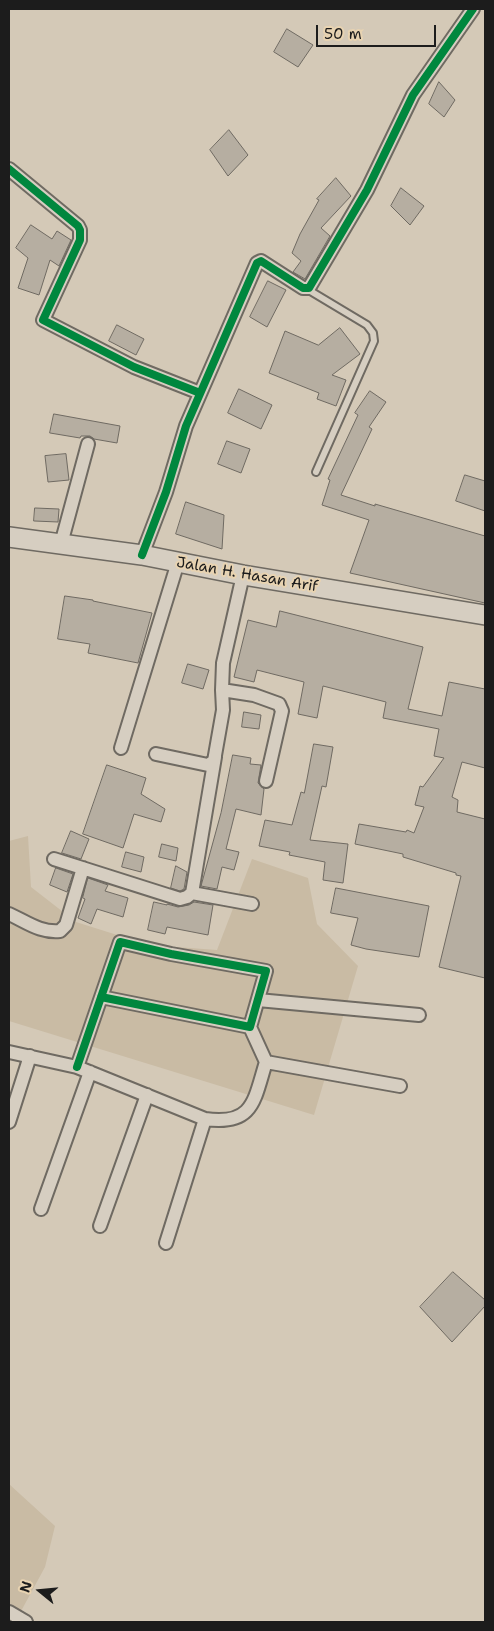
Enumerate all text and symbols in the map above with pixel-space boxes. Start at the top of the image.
scale bar [319,15,439,47]
text: 50 m [324,24,362,44]
street label: Jalan H. Hasan Arif [175,554,319,596]
north arrow [15,1566,65,1616]
text: N [15,1579,36,1595]

